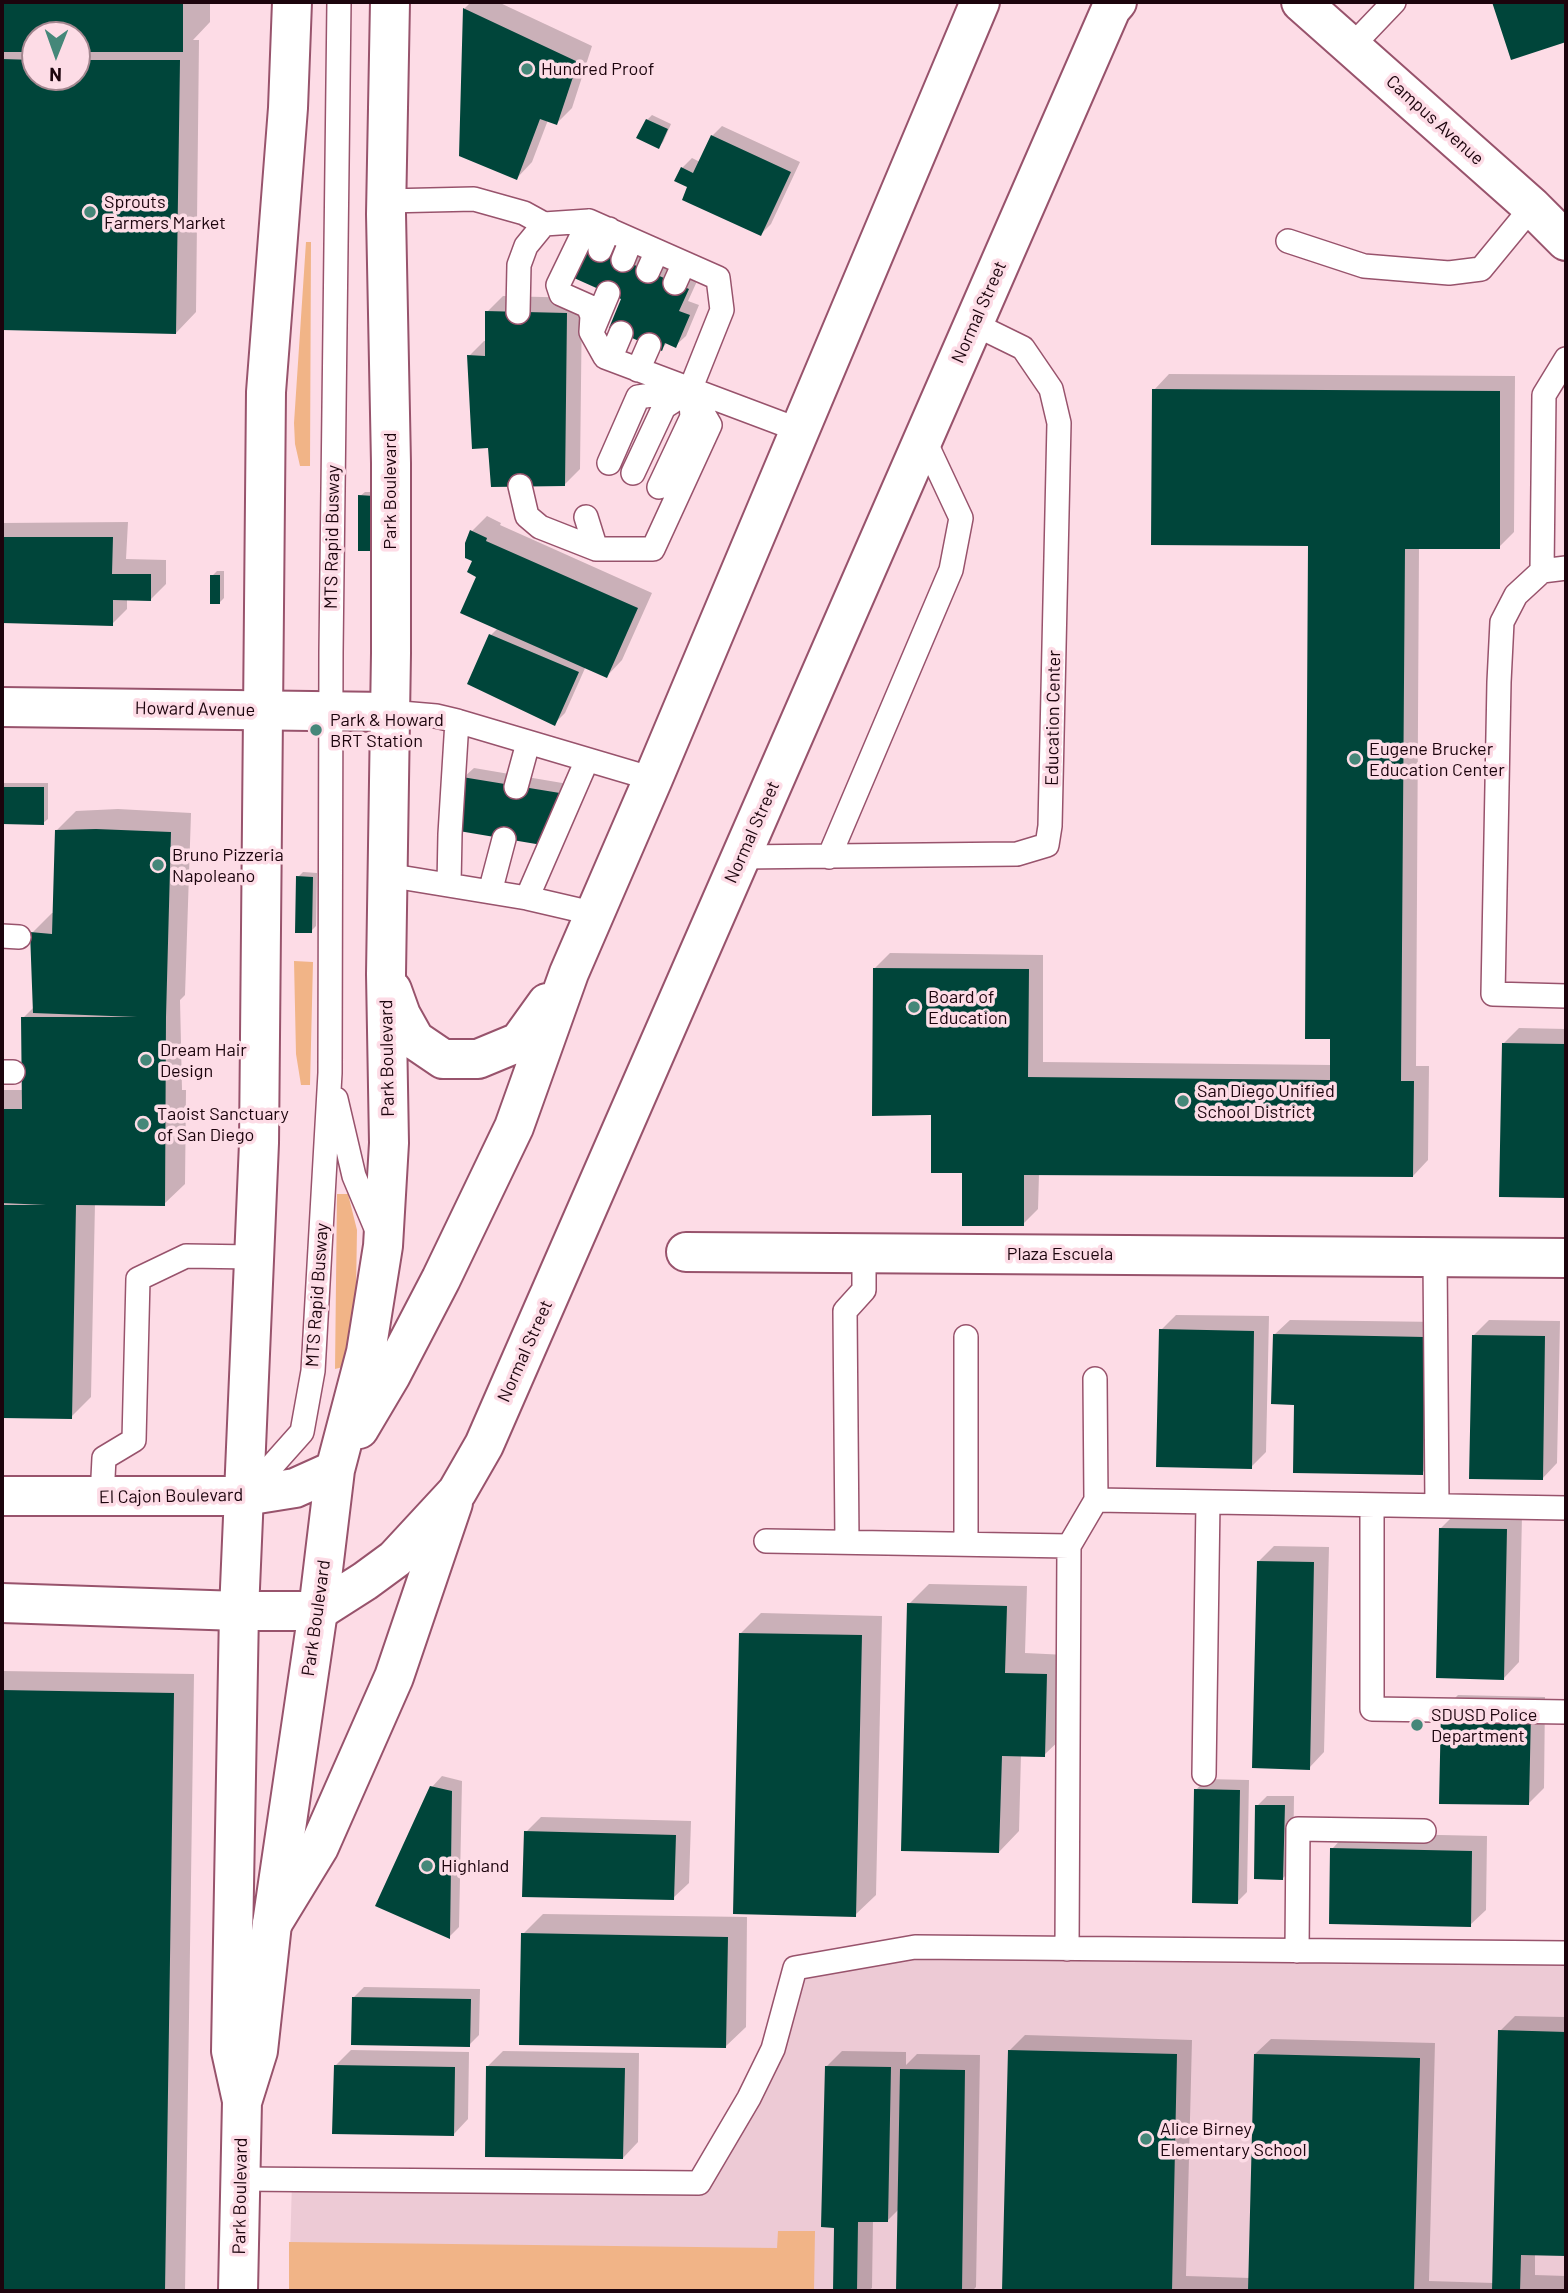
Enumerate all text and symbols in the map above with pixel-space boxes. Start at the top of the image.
north arrow [21,21,91,91]
place label: Hundred Proof [541,58,654,80]
marker: Hundred Proof [519,61,535,77]
text: N [49,64,62,87]
street label: Campus Avenue [1382,71,1488,169]
place label: Sprouts Farmers Market [104,191,226,234]
marker: Sprouts Farmers Market [82,204,98,220]
street label: Normal Street [947,258,1011,366]
street label: Park Boulevard [379,432,401,550]
street label: MTS Rapid Busway [320,465,344,609]
street label: Education Center [1041,650,1065,786]
street label: Howard Avenue [135,697,255,721]
place label: Park & Howard BRT Station [330,709,444,752]
marker: Park & Howard BRT Station [308,722,324,738]
place label: Eugene Brucker Education Center [1369,738,1505,780]
marker: Eugene Brucker Education Center [1347,751,1363,767]
street label: Normal Street [720,778,784,886]
place label: Bruno Pizzeria Napoleano [172,844,284,886]
marker: Bruno Pizzeria Napoleano [150,857,166,873]
place label: Board of Education [928,986,1008,1028]
street label: Park Boulevard [375,999,399,1117]
marker: Board of Education [906,999,922,1015]
place label: Dream Hair Design [160,1039,247,1082]
marker: Dream Hair Design [138,1052,154,1068]
place label: San Diego Unified School District [1197,1080,1335,1122]
marker: San Diego Unified School District [1175,1093,1191,1109]
place label: Taoist Sanctuary of San Diego [157,1103,289,1146]
marker: Taoist Sanctuary of San Diego [135,1116,151,1132]
street label: MTS Rapid Busway [301,1222,333,1368]
street label: Plaza Escuela [1007,1243,1113,1265]
street label: Normal Street [493,1297,557,1405]
street label: El Cajon Boulevard [99,1484,243,1508]
street label: Park Boulevard [297,1559,335,1677]
place label: SDUSD Police Department [1431,1704,1537,1746]
marker: SDUSD Police Department [1409,1717,1425,1733]
place label: Highland [441,1855,509,1877]
marker: Highland [419,1858,435,1874]
place label: Alice Birney Elementary School [1160,2118,1307,2160]
marker: Alice Birney Elementary School [1138,2131,1154,2147]
street label: Park Boulevard [228,2137,252,2255]

